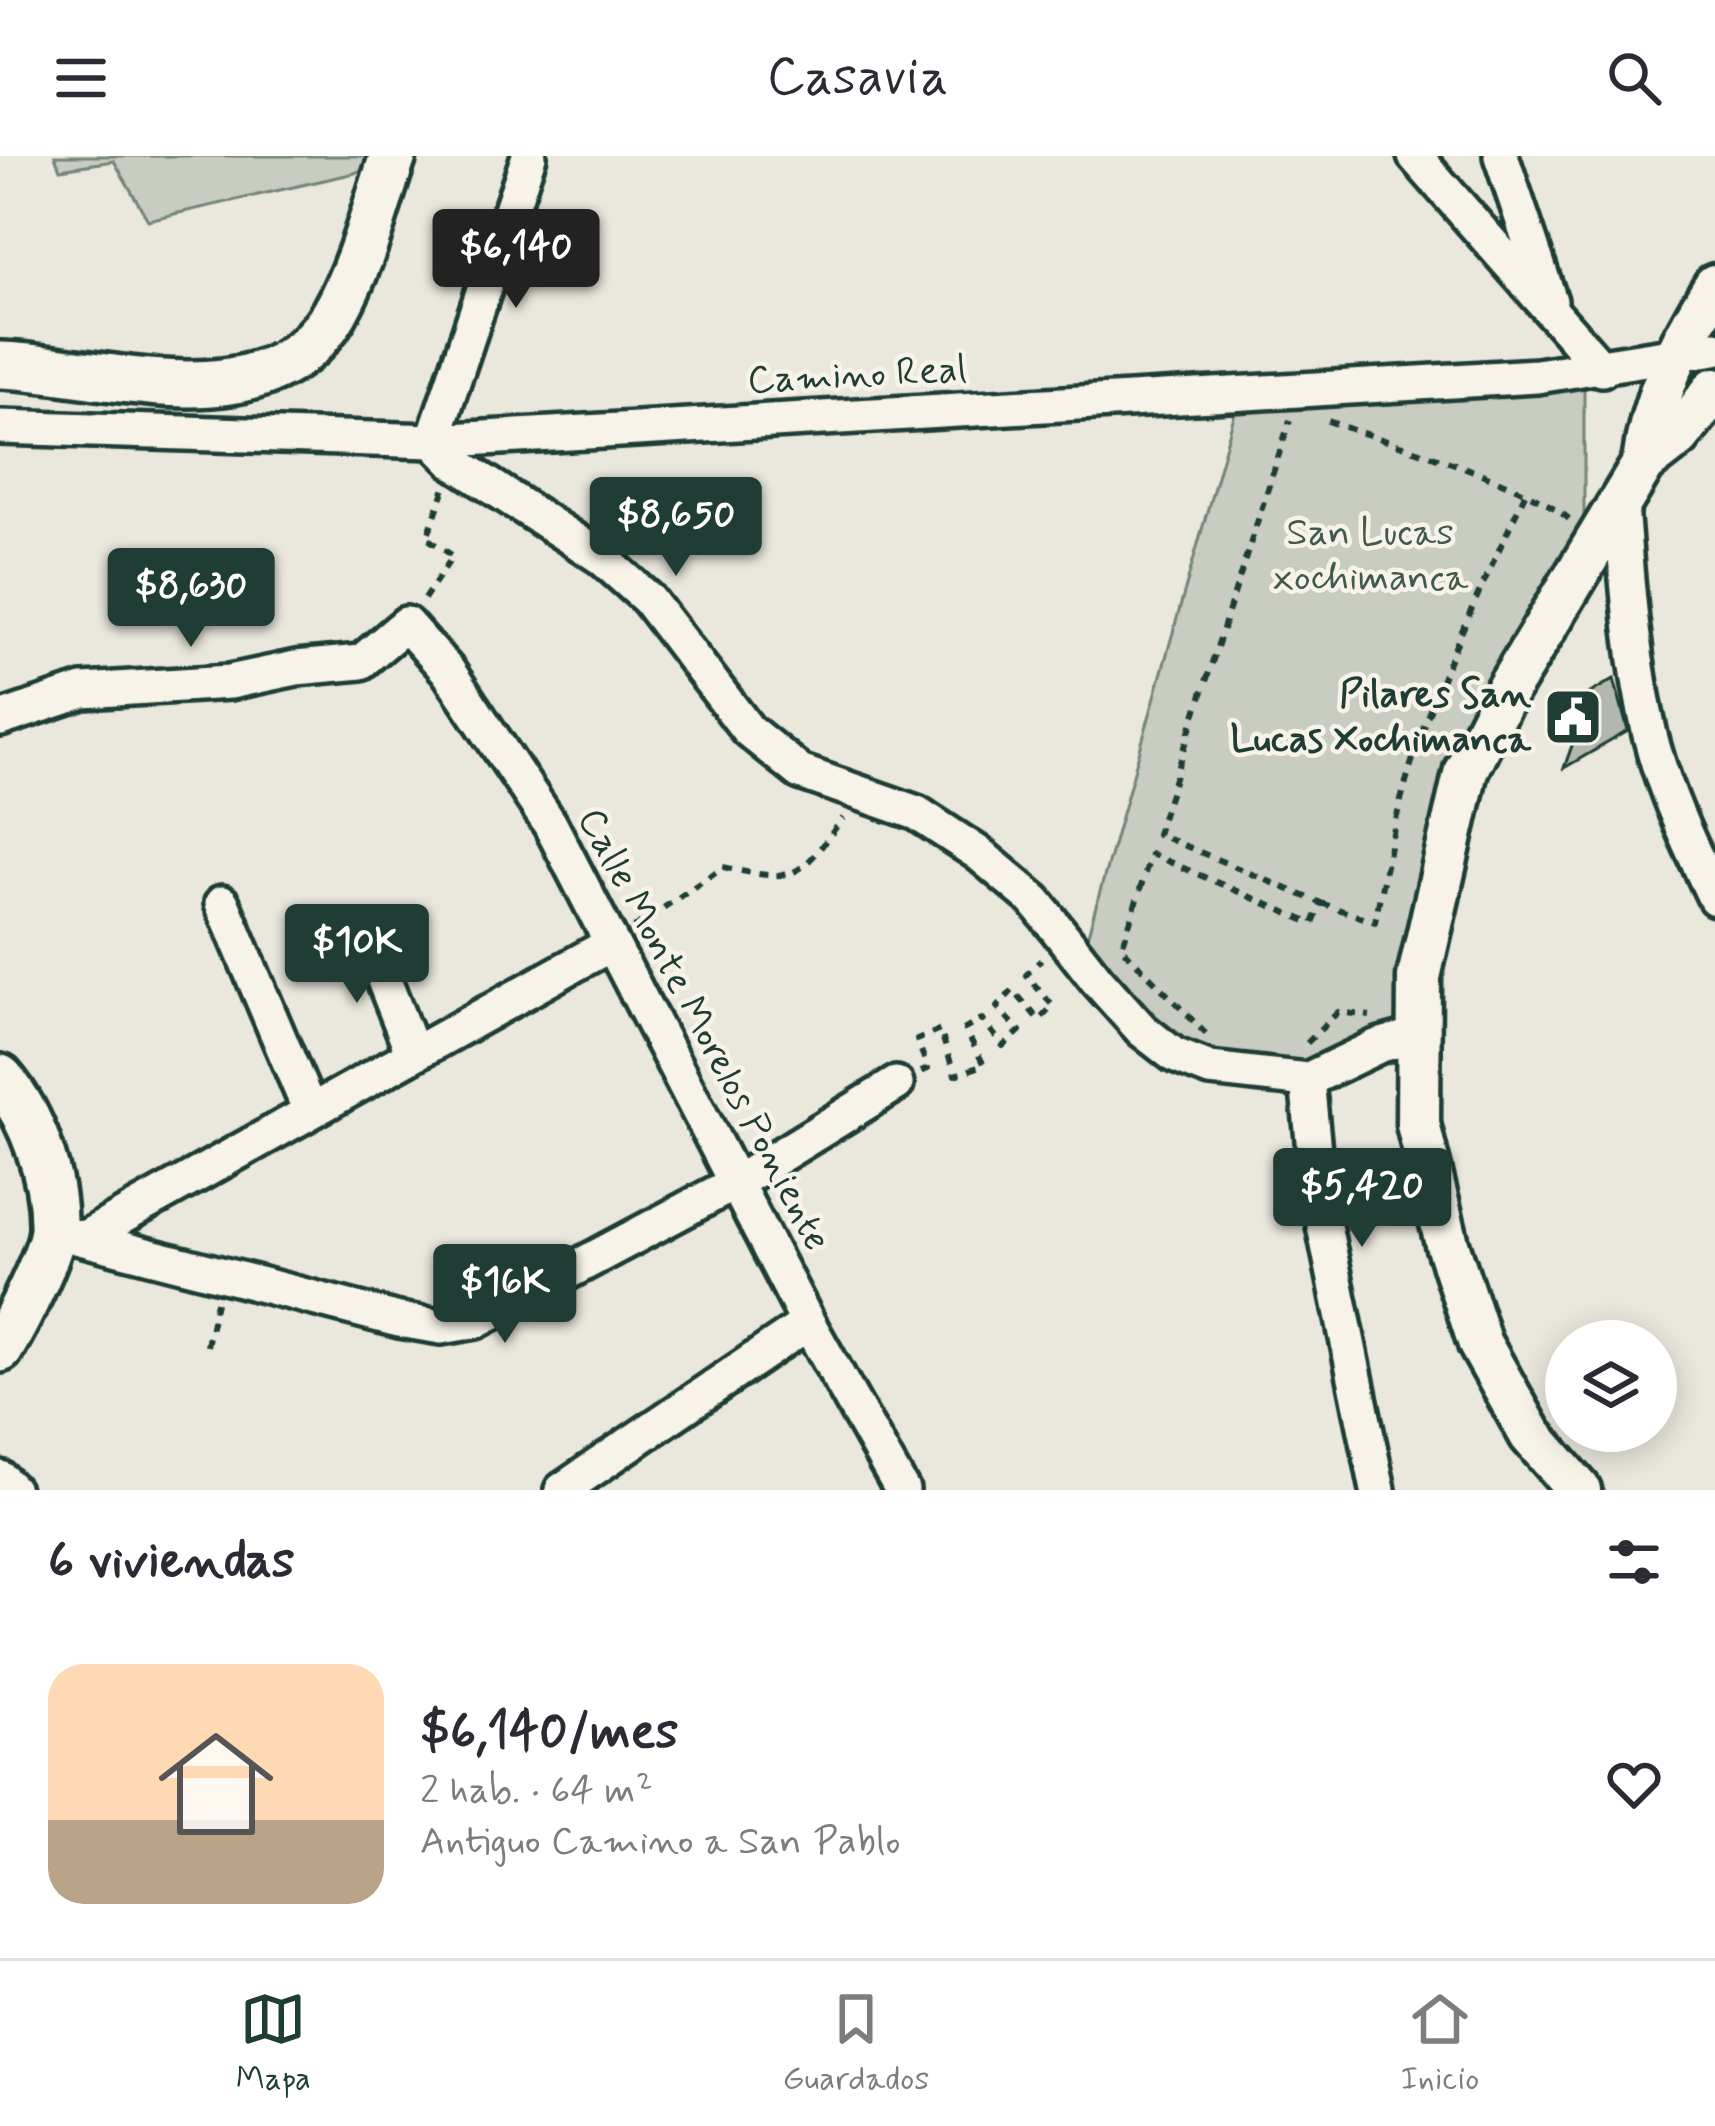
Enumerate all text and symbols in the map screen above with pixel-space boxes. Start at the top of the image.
text: Casavia [767,43,948,114]
icon: menu [48,45,114,111]
icon: search [1601,45,1667,111]
pin: $6,140 [418,209,614,311]
text: $6,140 [460,222,572,273]
street label: Camino Real [746,345,968,407]
pin: $8,650 [578,477,774,579]
text: $8,650 [617,490,735,541]
park label: San Lucas xochimanca [1272,508,1469,604]
pin: $8,630 [93,548,289,650]
text: $8,630 [135,561,247,612]
place label: Pilares San Lucas Xochimanca [1230,670,1533,766]
public building icon: Pilares San Lucas Xochimanca [1542,686,1604,748]
street label: Calle Monte Morelos Poniente [564,800,842,1260]
pin: $10K [286,904,428,1006]
text: $10K [312,917,402,968]
pin: $5,420 [1264,1148,1460,1250]
text: $5,420 [1300,1161,1424,1212]
pin: $16K [434,1244,576,1346]
text: $16K [460,1257,550,1308]
map controls [1545,1320,1677,1452]
button: layers [1545,1320,1677,1452]
text: 6 viviendas [48,1529,294,1595]
icon: filters [1601,1529,1667,1595]
text: $6,140/mes [420,1700,678,1766]
icon: home [144,1712,288,1856]
icon: heart [1601,1751,1667,1817]
text: 2 hab. · 64 m² [420,1766,653,1817]
text: Antiguo Camino a San Pablo [420,1817,900,1868]
tab: Mapa [236,1986,311,2102]
tab: Guardados [782,1986,929,2102]
tab: Inicio [1401,1986,1479,2102]

